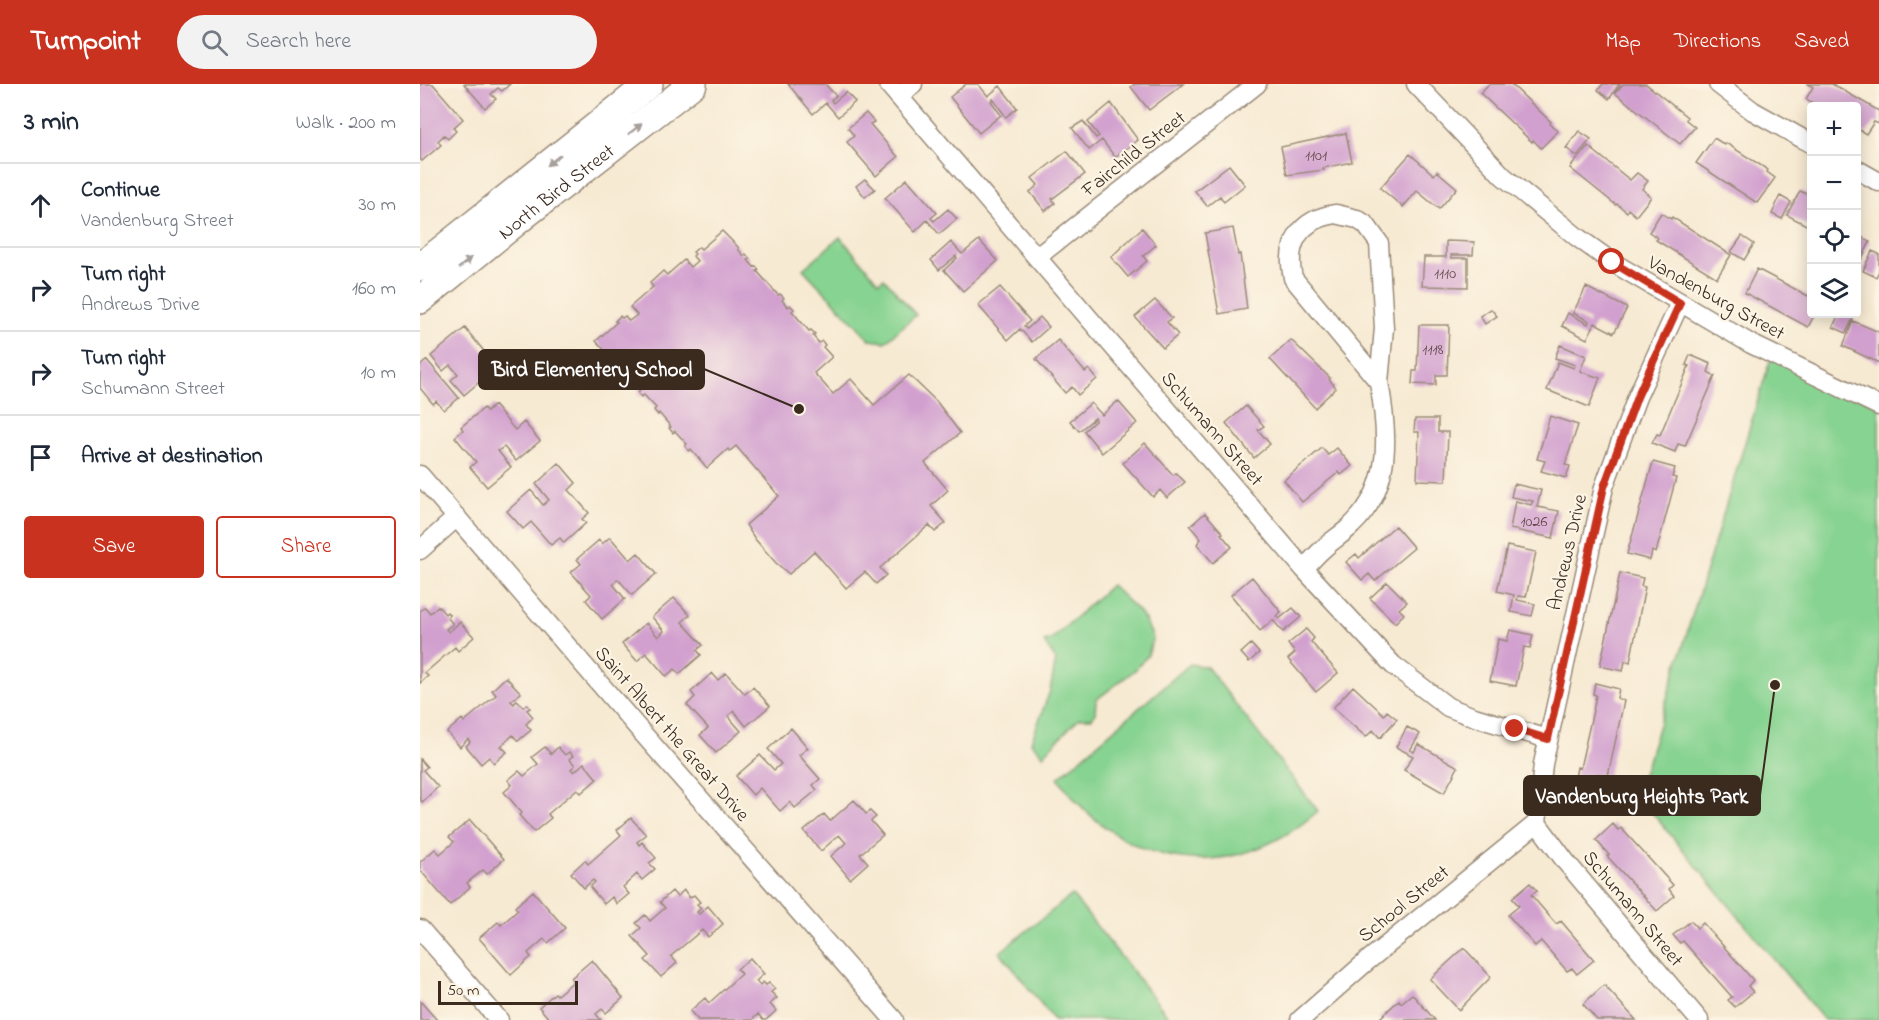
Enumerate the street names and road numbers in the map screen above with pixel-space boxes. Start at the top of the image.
street label: Fairchild Street [1075,105,1193,206]
street label: North Bird Street [493,138,622,248]
street label: Vandenburg Street [1641,249,1790,350]
street label: Schumann Street [1153,366,1269,494]
street label: Andrews Drive [1541,491,1596,614]
street label: Saint Albert the Great Drive [587,641,756,829]
street label: Schumann Street [1575,845,1690,974]
street label: School Street [1353,859,1457,951]

